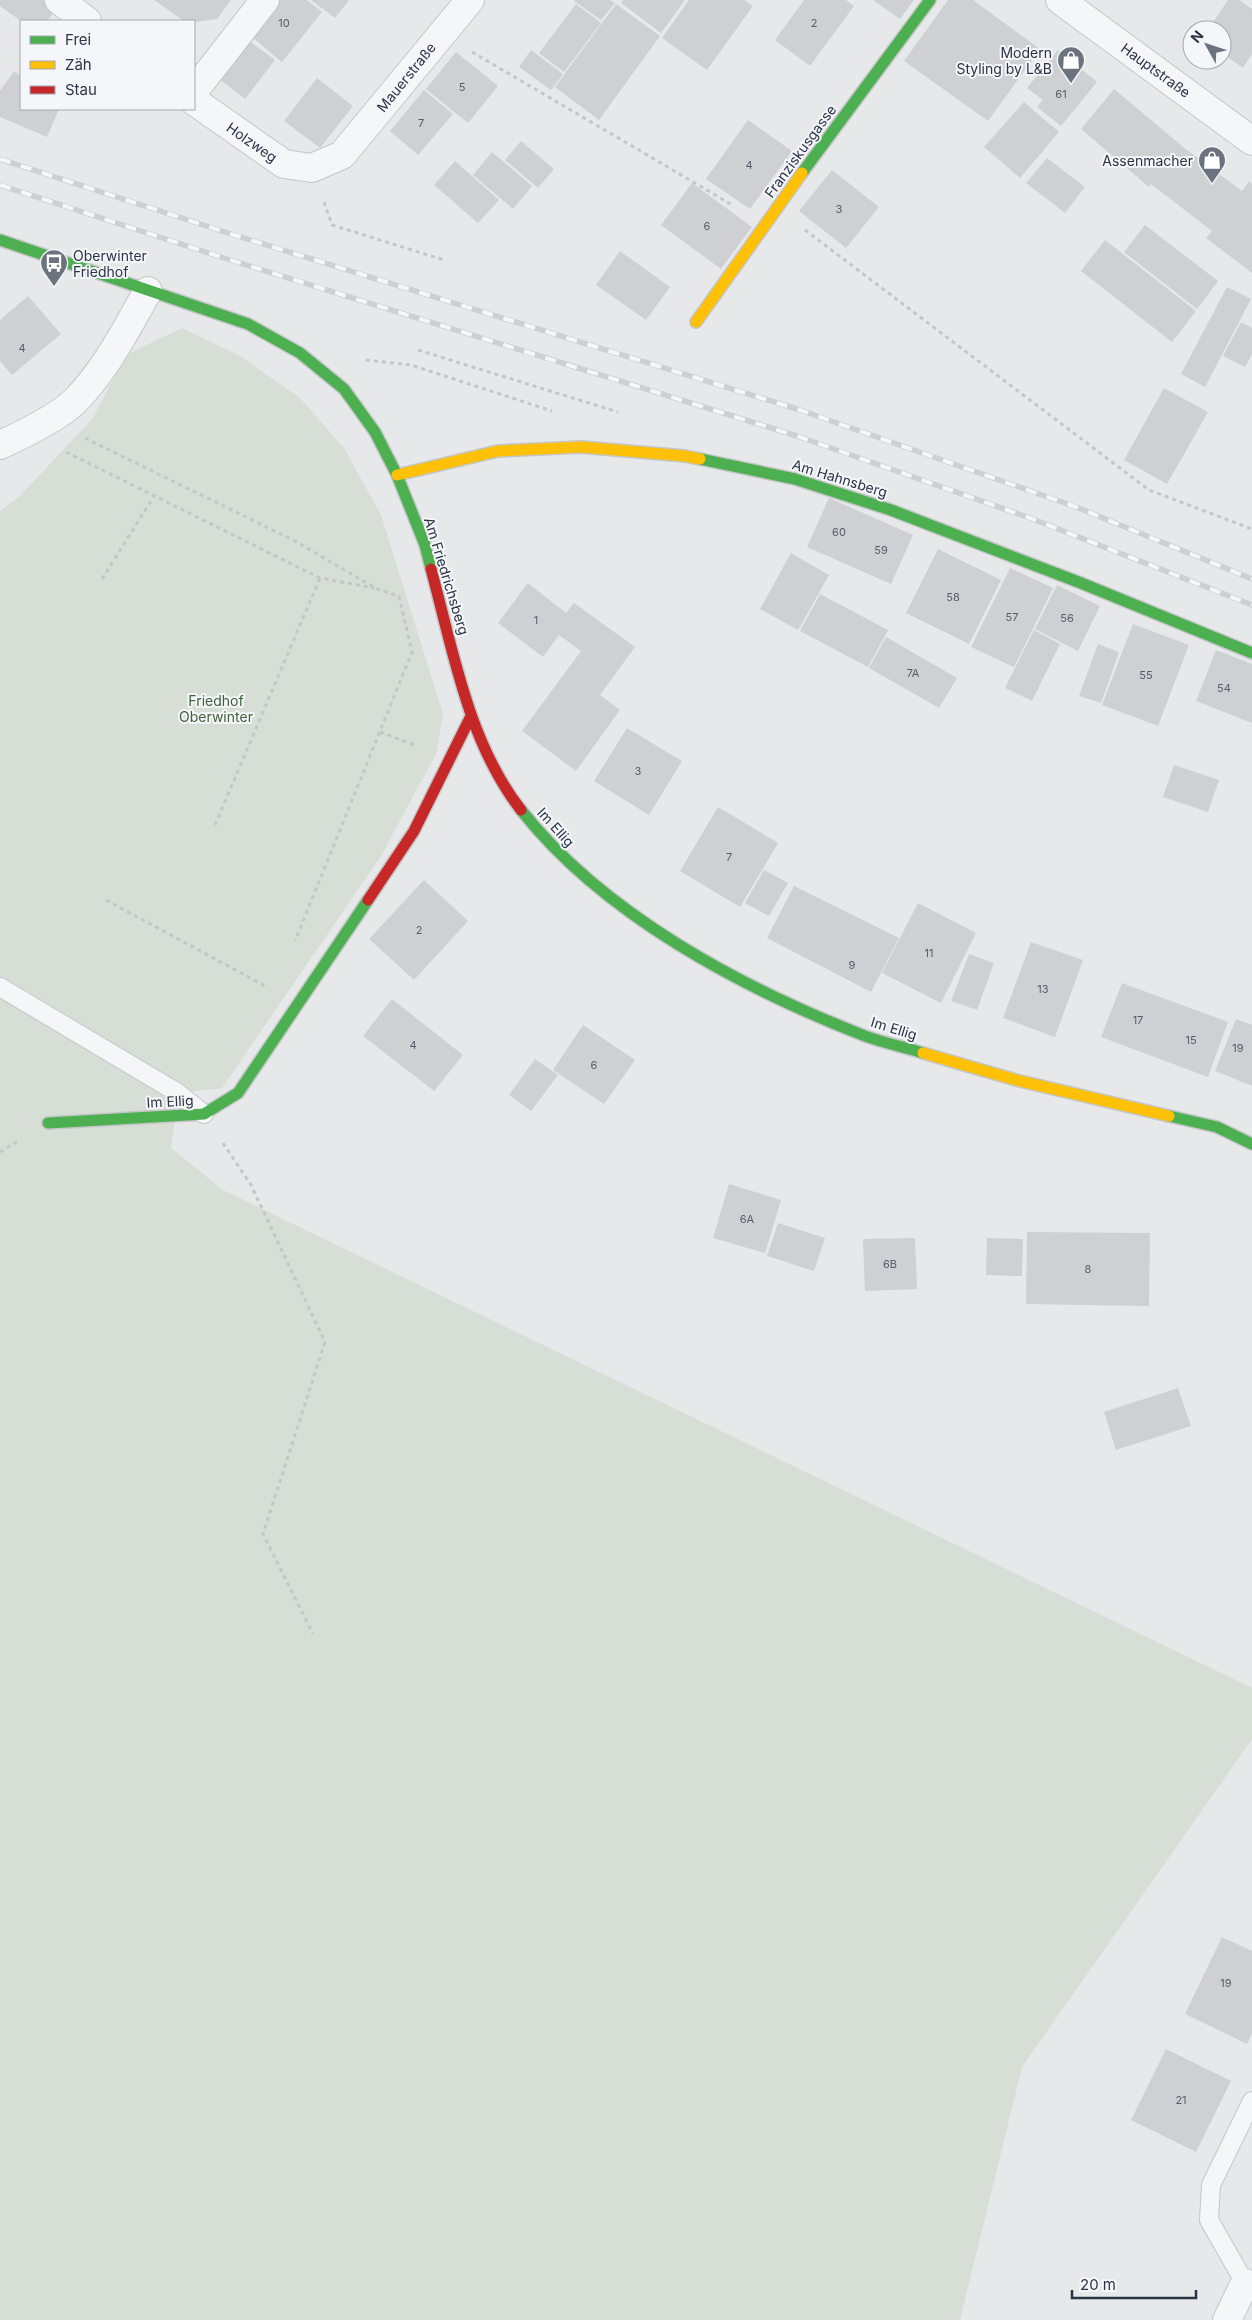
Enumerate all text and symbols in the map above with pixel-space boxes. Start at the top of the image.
house number: 10 [278,16,290,30]
house number: 2 [811,16,817,30]
legend [20,20,195,110]
north arrow [1182,20,1232,70]
text: N [1187,27,1207,46]
text: Frei [65,30,91,49]
street label: Mauerstraße [373,39,439,115]
street label: Hauptstraße [1118,39,1194,101]
place label: Modern Styling by L&B [956,44,1052,77]
shop icon: Modern Styling by L&B [1056,45,1086,84]
text: Zäh [65,55,92,74]
text: Stau [65,80,97,99]
house number: 5 [459,80,466,94]
house number: 61 [1055,87,1067,101]
street label: Franziskusgasse [761,101,839,201]
house number: 7 [418,116,424,130]
street label: Holzweg [223,118,281,166]
shop icon: Assenmacher [1197,145,1227,184]
place label: Assenmacher [1102,152,1193,169]
house number: 4 [745,158,753,172]
house number: 3 [836,202,843,216]
house number: 6 [704,219,711,233]
place label: Oberwinter Friedhof [73,247,147,280]
bus stop icon: Oberwinter Friedhof [39,248,69,287]
house number: 4 [18,341,26,355]
street label: Am Hahnsberg [790,455,890,501]
street label: Am Friedrichsberg [421,515,473,637]
house number: 60 [832,525,846,539]
house number: 59 [874,543,888,557]
house number: 58 [946,590,960,604]
house number: 57 [1006,610,1018,624]
house number: 56 [1060,611,1074,625]
house number: 1 [534,613,538,627]
house number: 7A [907,666,920,680]
house number: 55 [1139,668,1153,682]
house number: 54 [1217,681,1231,695]
park label: Friedhof Oberwinter [179,692,253,725]
house number: 3 [635,764,642,778]
street label: Im Ellig [534,804,578,850]
house number: 7 [726,850,732,864]
house number: 2 [416,923,422,937]
house number: 11 [925,946,933,960]
house number: 9 [849,958,856,972]
house number: 13 [1037,982,1049,996]
street label: Im Ellig [869,1013,919,1043]
house number: 17 [1133,1013,1143,1027]
house number: 15 [1185,1033,1197,1047]
house number: 4 [409,1038,417,1052]
house number: 19 [1232,1041,1244,1055]
house number: 6 [591,1058,598,1072]
street label: Im Ellig [146,1091,194,1111]
house number: 6A [740,1212,755,1226]
house number: 6B [883,1257,897,1271]
house number: 8 [1085,1262,1092,1276]
house number: 19 [1220,1976,1232,1990]
house number: 21 [1175,2093,1187,2107]
scale bar [1072,2268,1196,2300]
text: 20 m [1080,2275,1116,2294]

